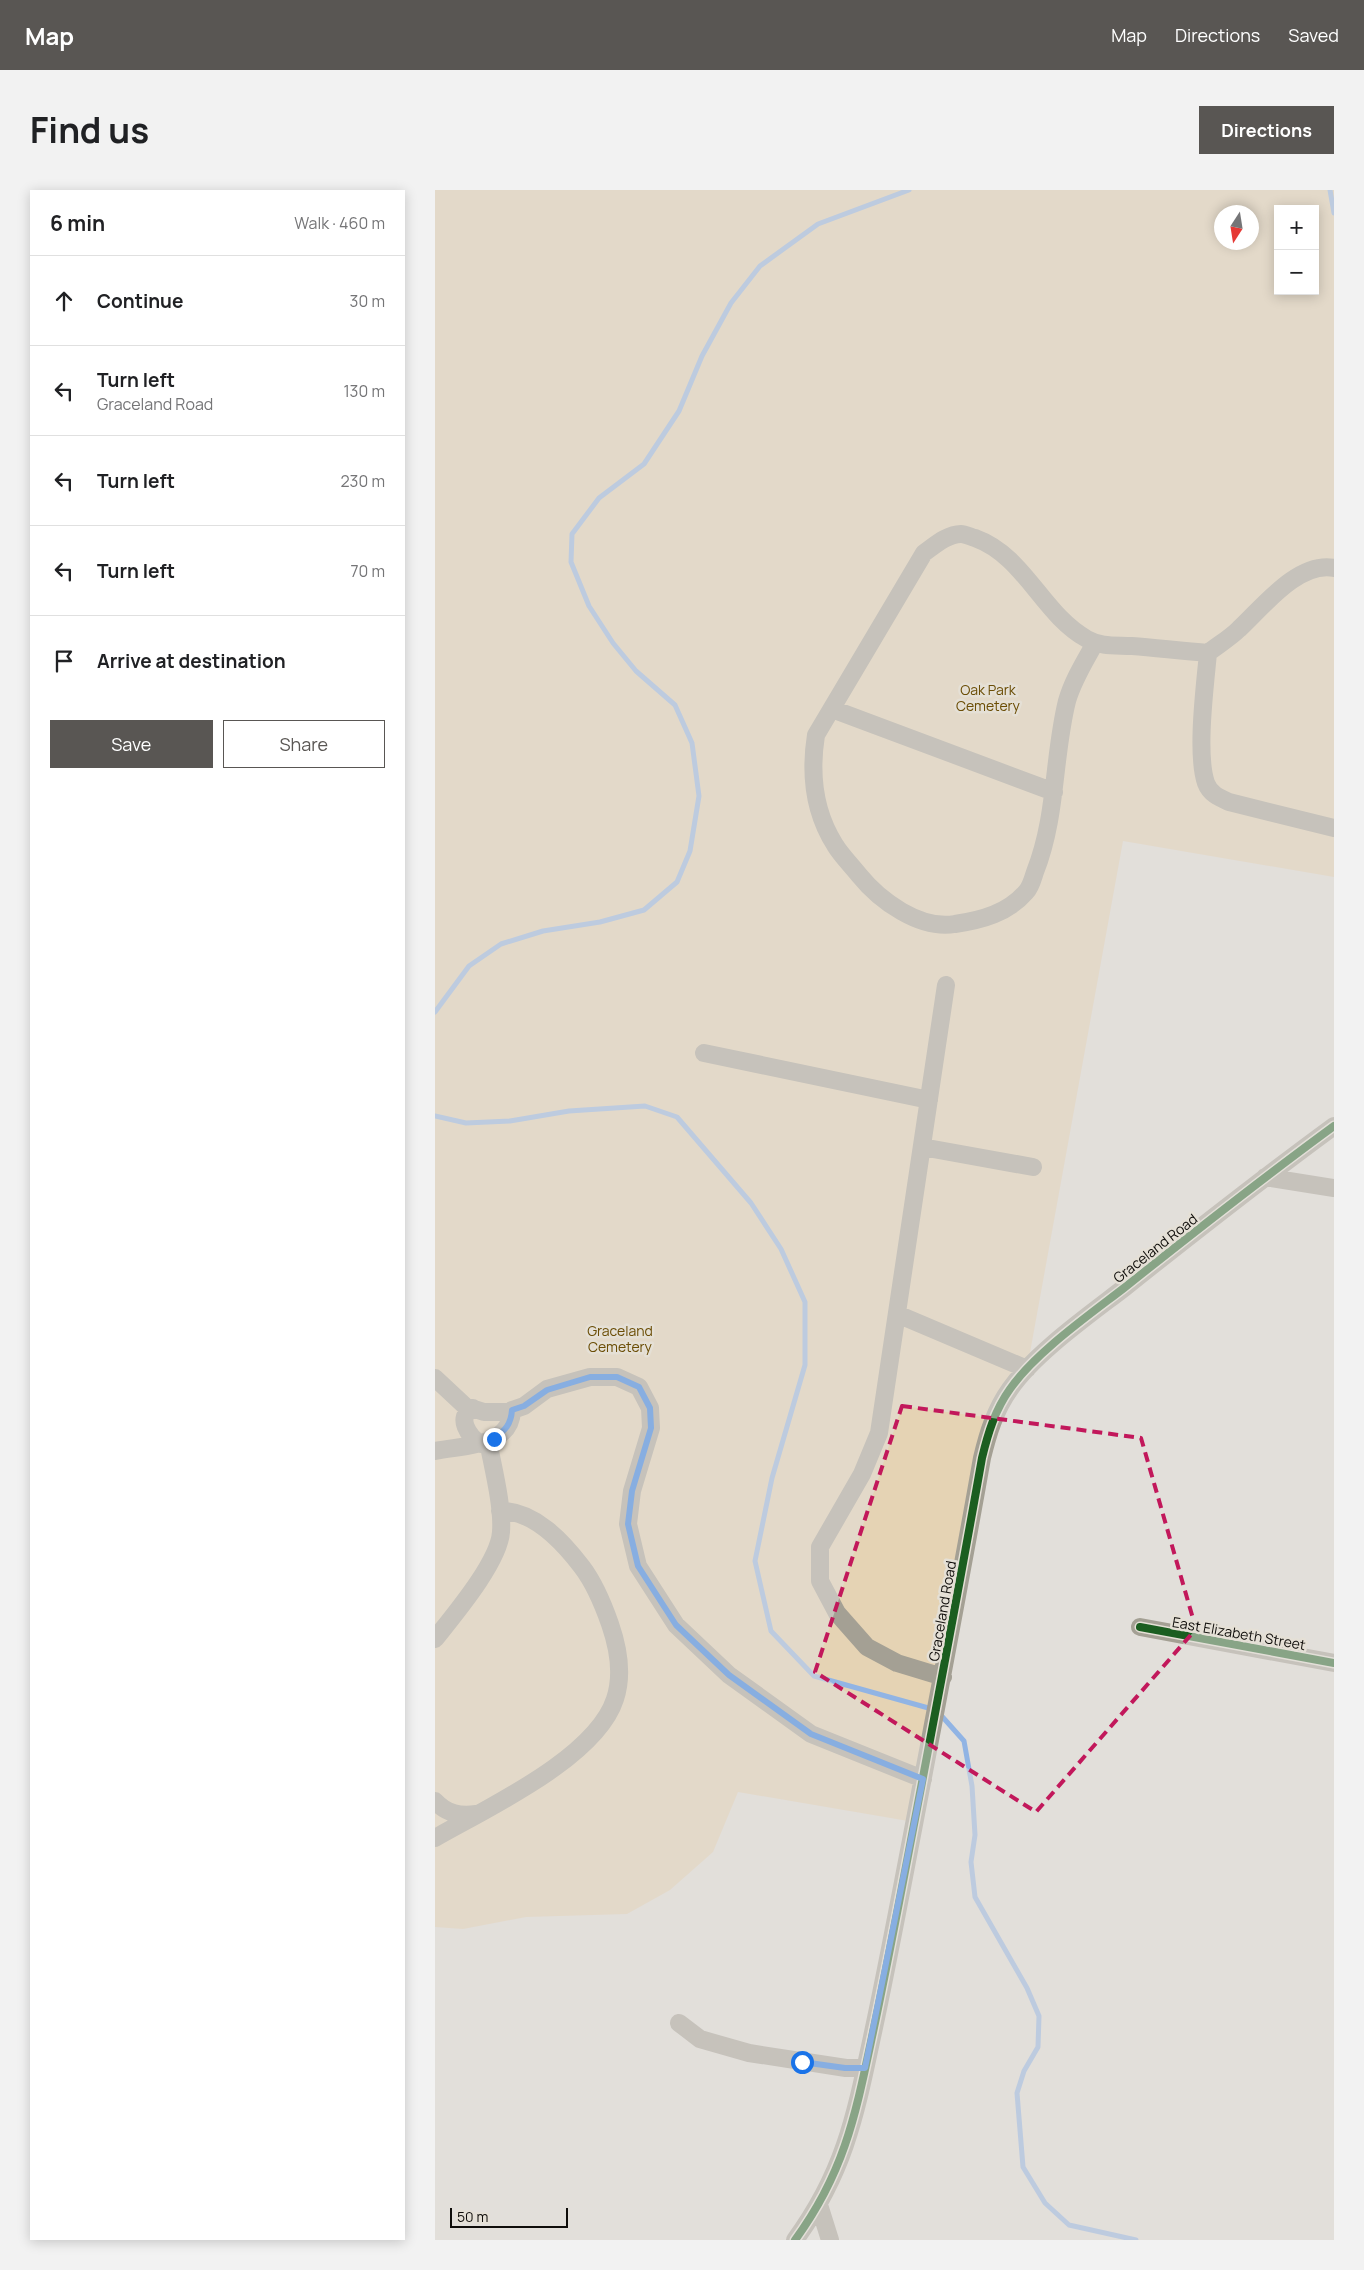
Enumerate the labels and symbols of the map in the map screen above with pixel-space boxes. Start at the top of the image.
north arrow [1214,205,1259,250]
park label: Oak Park Cemetery [956,680,1021,715]
street label: Graceland Road [1109,1209,1201,1287]
park label: Graceland Cemetery [587,1321,653,1356]
route end [483,1428,506,1451]
street label: Graceland Road [924,1559,960,1663]
street label: East Elizabeth Street [1171,1612,1308,1654]
route start [791,2051,814,2074]
scale bar [450,2205,567,2228]

